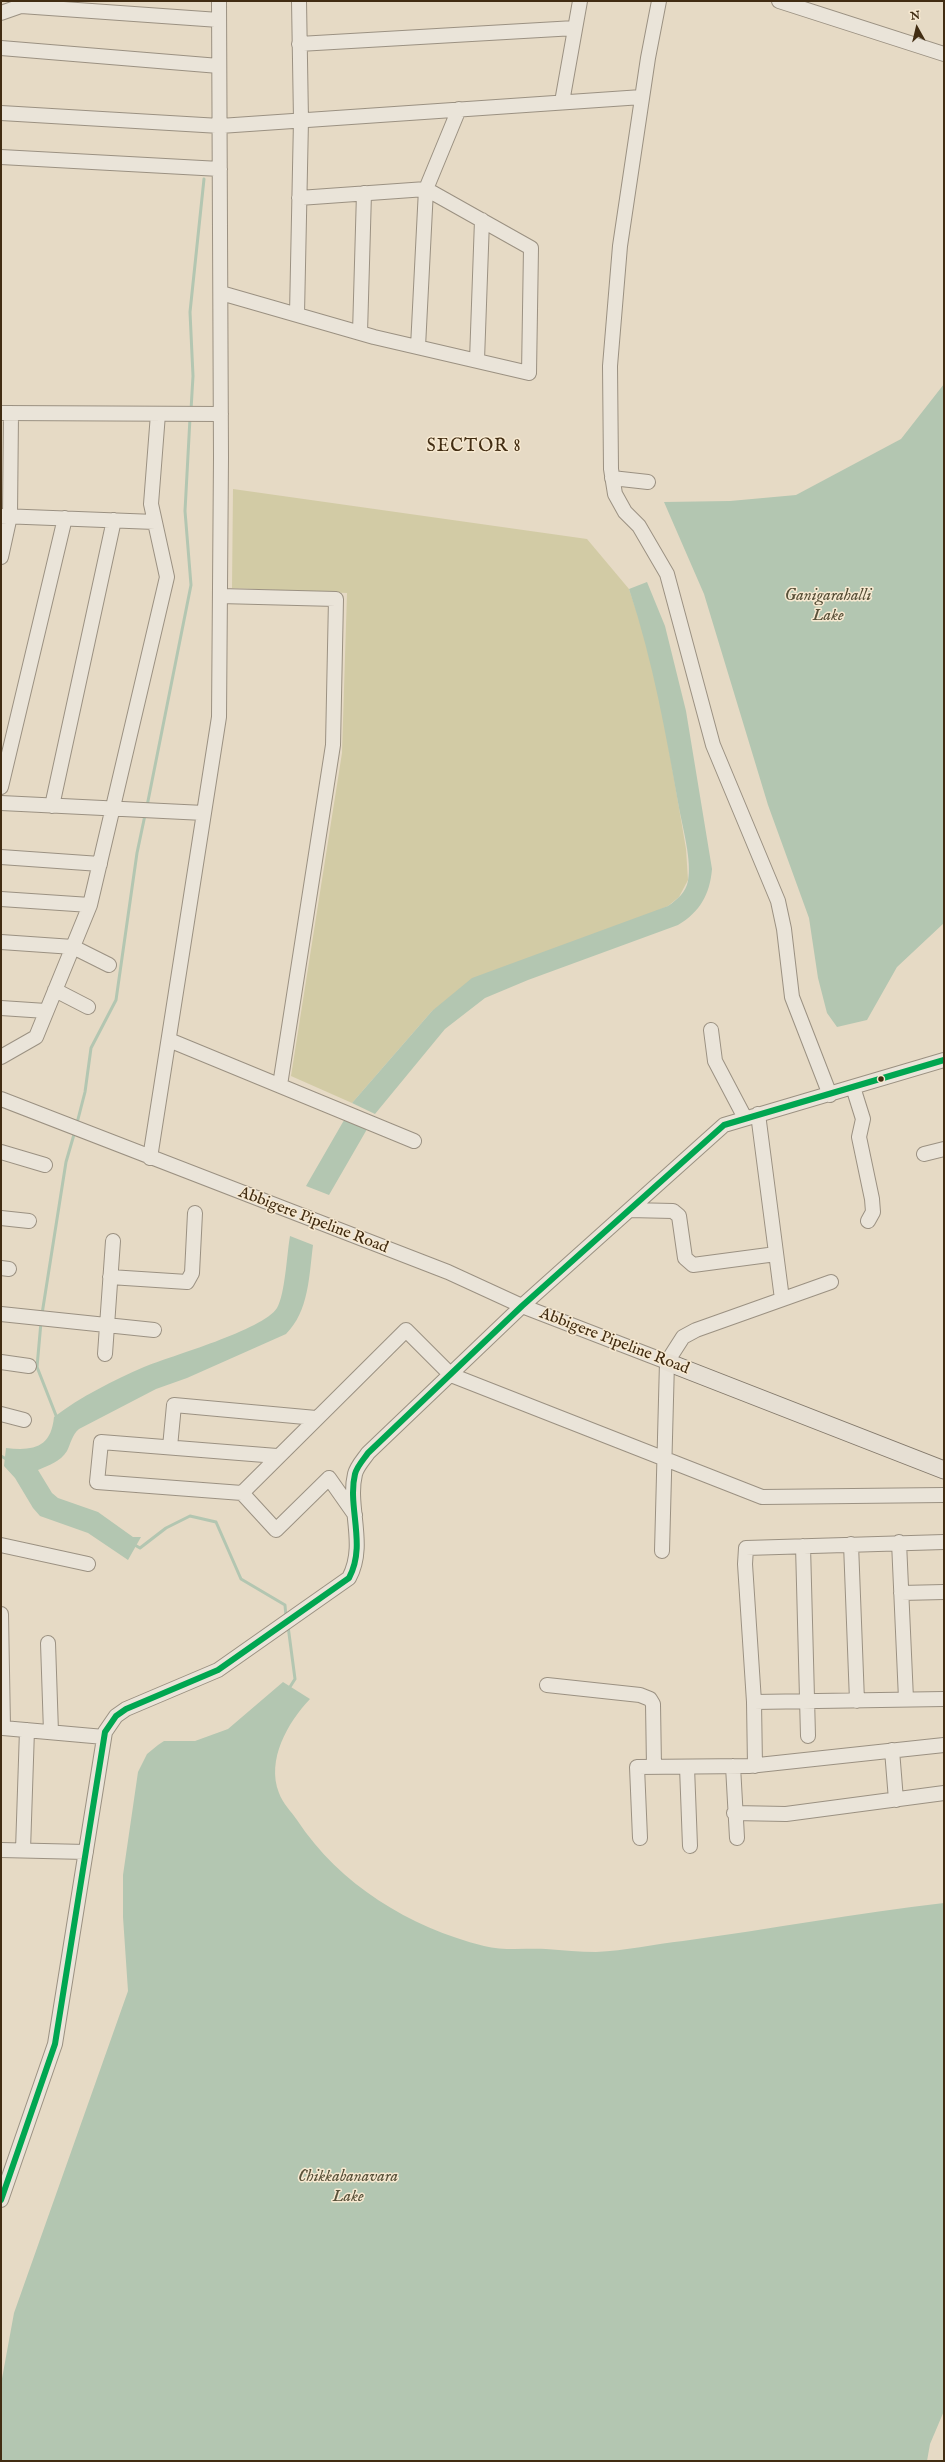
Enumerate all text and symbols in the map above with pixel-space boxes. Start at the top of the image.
north arrow [897,8,937,48]
text: N [910,9,921,24]
district label: SECTOR 8 [427,436,521,458]
water label: Ganigarahalli Lake [785,587,871,627]
unlabelled marker [876,1074,886,1084]
street label: Abbigere Pipeline Road [236,1184,390,1258]
street label: Abbigere Pipeline Road [537,1305,691,1379]
water label: Chikkabanavara Lake [298,2168,398,2208]

